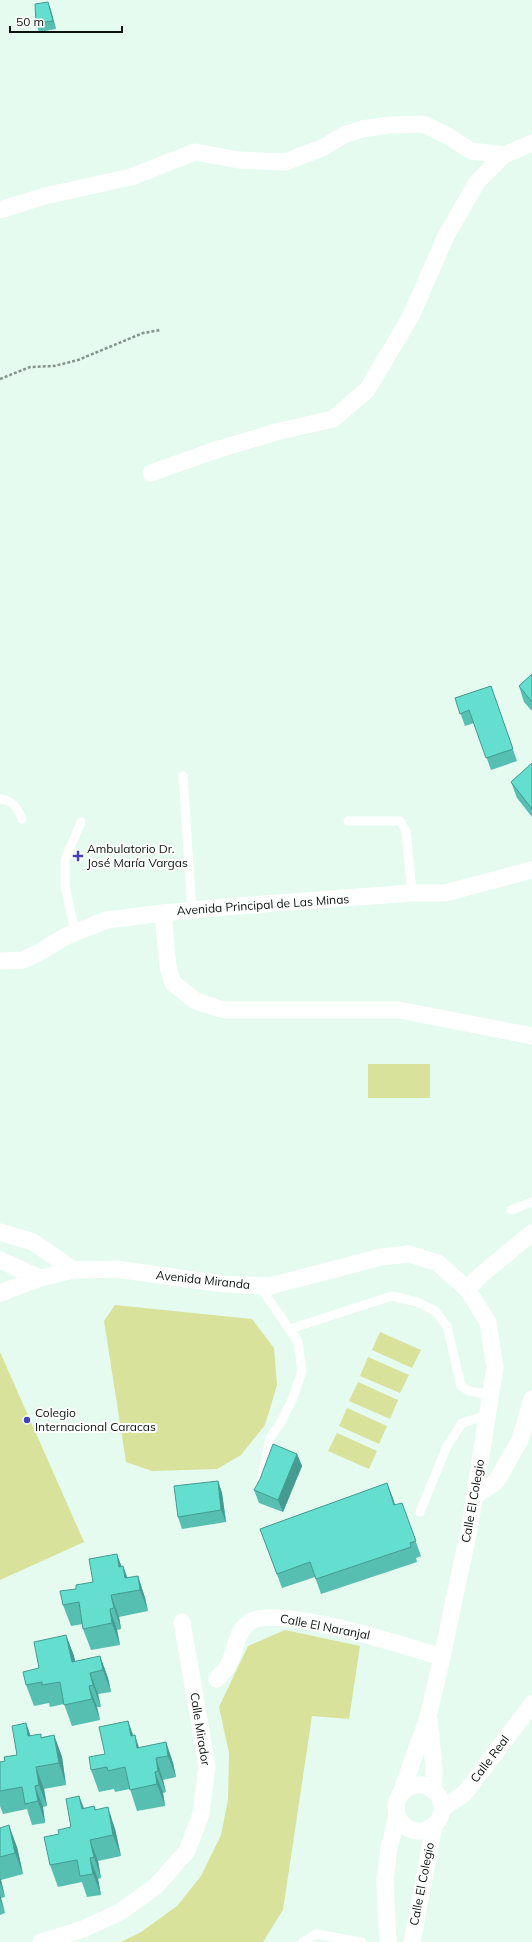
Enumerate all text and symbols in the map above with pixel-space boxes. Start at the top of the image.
scale bar [10,8,122,34]
text: 50 m [16,14,44,29]
place label: Ambulatorio Dr. José María Vargas [87,841,188,870]
marker: Ambulatorio Dr. José María Vargas [72,850,84,862]
street label: Avenida Principal de Las Minas [176,891,350,918]
street label: Avenida Miranda [155,1267,251,1292]
place label: Colegio Internacional Caracas [35,1405,156,1434]
marker: Colegio Internacional Caracas [22,1415,32,1425]
street label: Calle El Colegio [458,1458,487,1544]
street label: Calle El Naranjal [279,1610,371,1643]
street label: Calle Mirador [187,1691,214,1767]
street label: Calle Real [467,1732,512,1785]
street label: Calle El Colegio [406,1841,437,1927]

